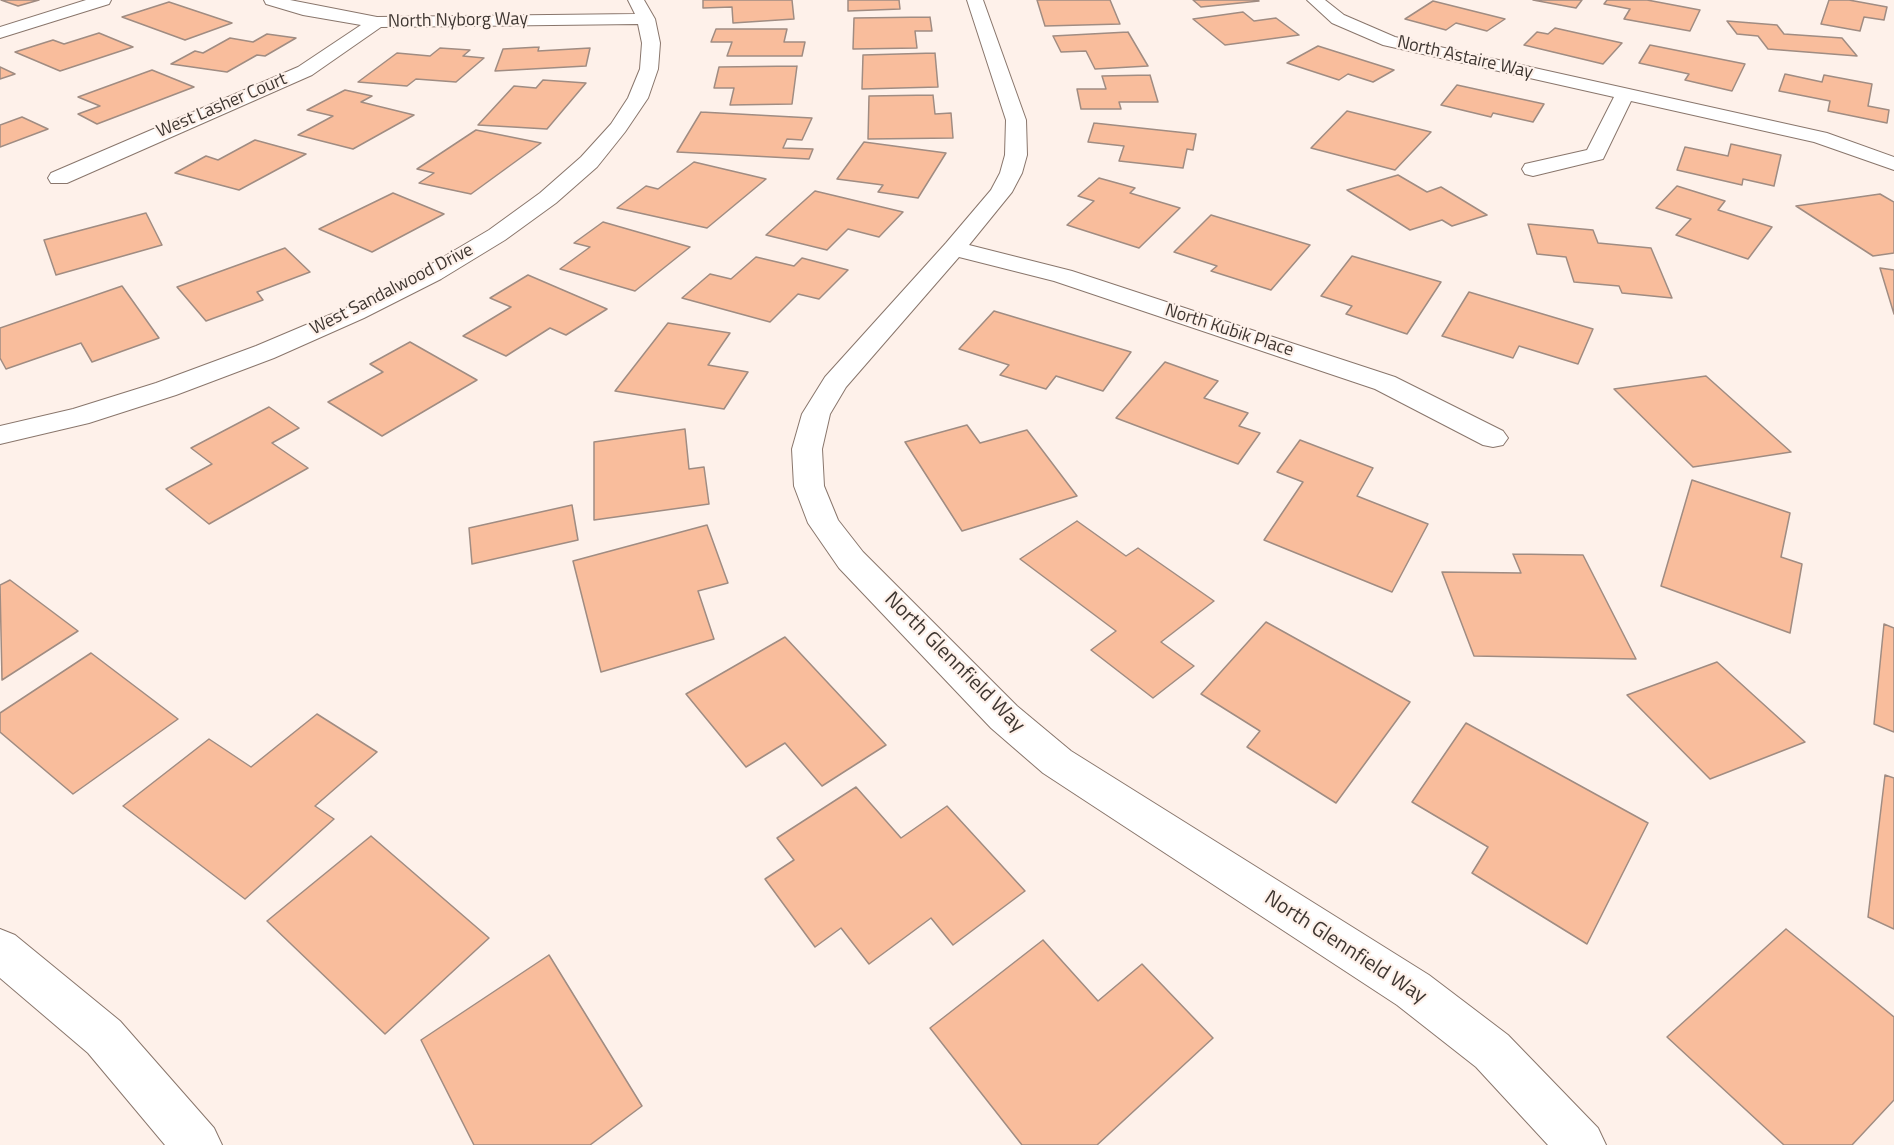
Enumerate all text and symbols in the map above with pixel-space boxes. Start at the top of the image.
street label: North Nyborg Way [388,9,528,33]
street label: North Astaire Way [1395,32,1535,84]
street label: West Lasher Court [154,69,290,143]
street label: West Sandalwood Drive [307,240,477,340]
street label: North Kubik Place [1162,300,1296,362]
street label: North Glennfield Way [879,588,1029,738]
street label: North Glennfield Way [1259,886,1431,1010]

